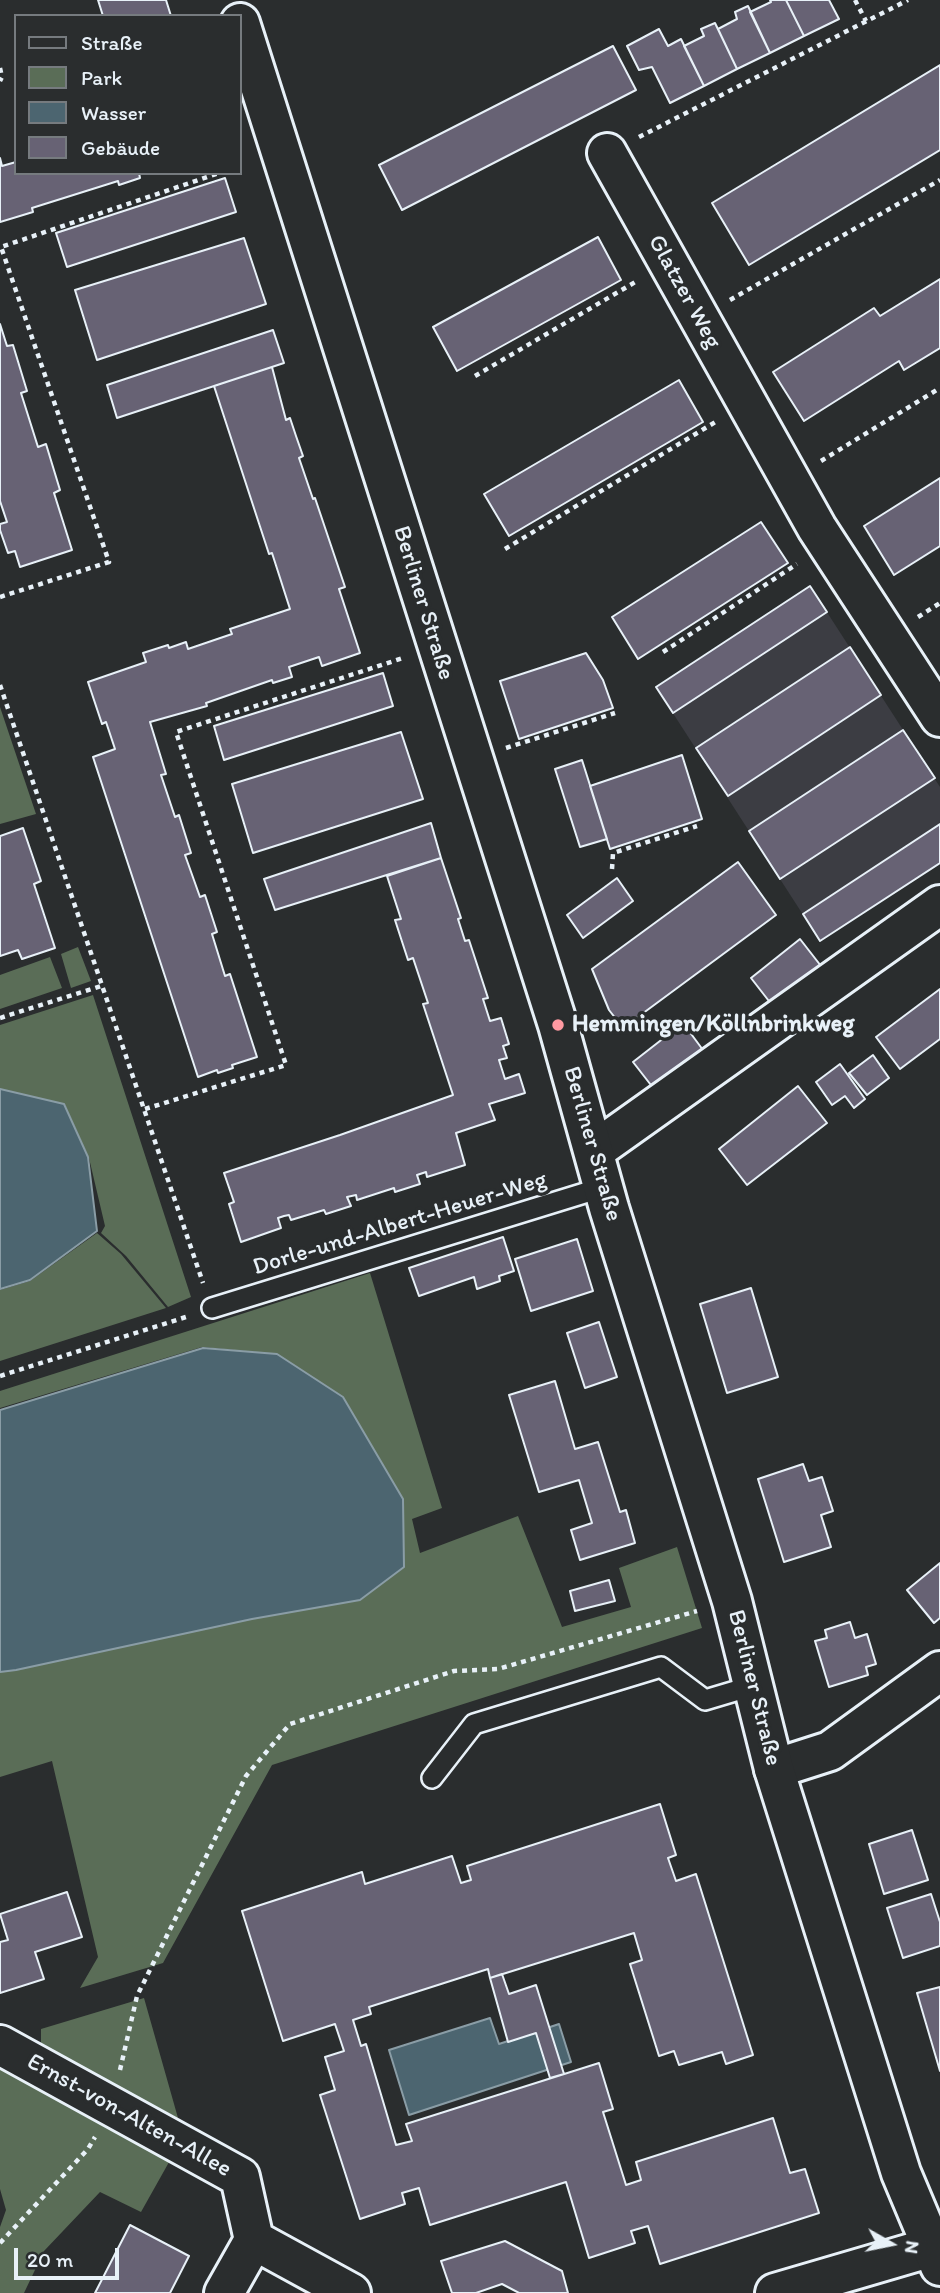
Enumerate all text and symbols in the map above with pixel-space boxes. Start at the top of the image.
legend [14,14,242,175]
text: Straße [81,30,142,55]
text: Park [81,65,122,90]
text: Wasser [81,100,146,125]
text: Gebäude [81,135,160,160]
street label: Glatzer Weg [641,230,727,354]
street label: Berliner Straße [386,522,460,684]
place label: Hemmingen/Köllnbrinkweg [572,1011,855,1039]
marker: Hemmingen/Köllnbrinkweg [550,1017,566,1033]
street label: Berliner Straße [556,1063,628,1225]
street label: Dorle-und-Albert-Heuer-Weg [250,1166,550,1282]
street label: Berliner Straße [721,1607,787,1769]
street label: Ernst-von-Alten-Allee [22,2048,236,2184]
north arrow [856,2209,926,2279]
scale bar [18,2234,122,2278]
text: N [900,2239,925,2255]
text: 20 m [27,2247,73,2272]

